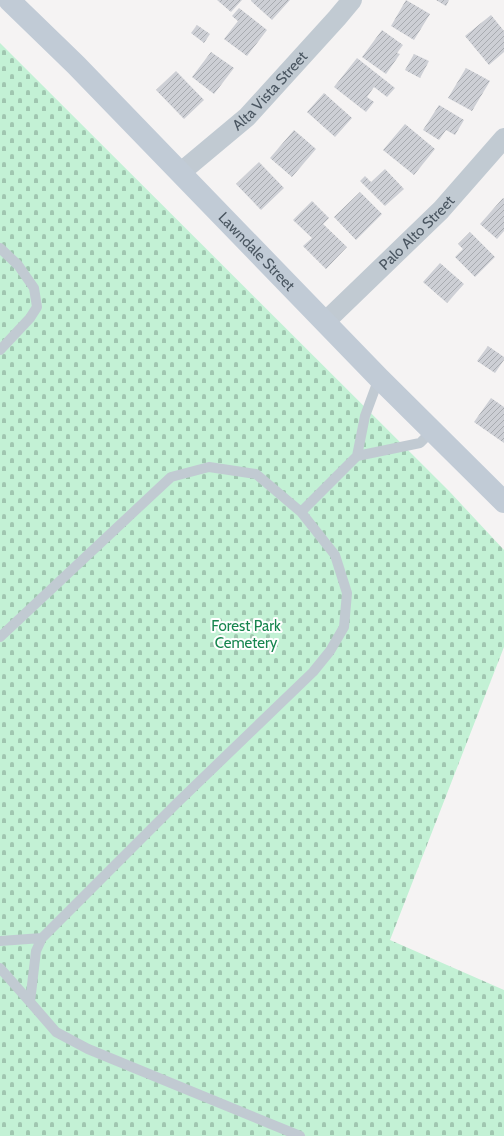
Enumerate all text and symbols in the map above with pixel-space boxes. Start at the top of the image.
street label: Alta Vista Street [229,48,311,134]
street label: Palo Alto Street [375,192,458,274]
street label: Lawndale Street [215,208,299,295]
park label: Forest Park Cemetery [211,617,281,652]

